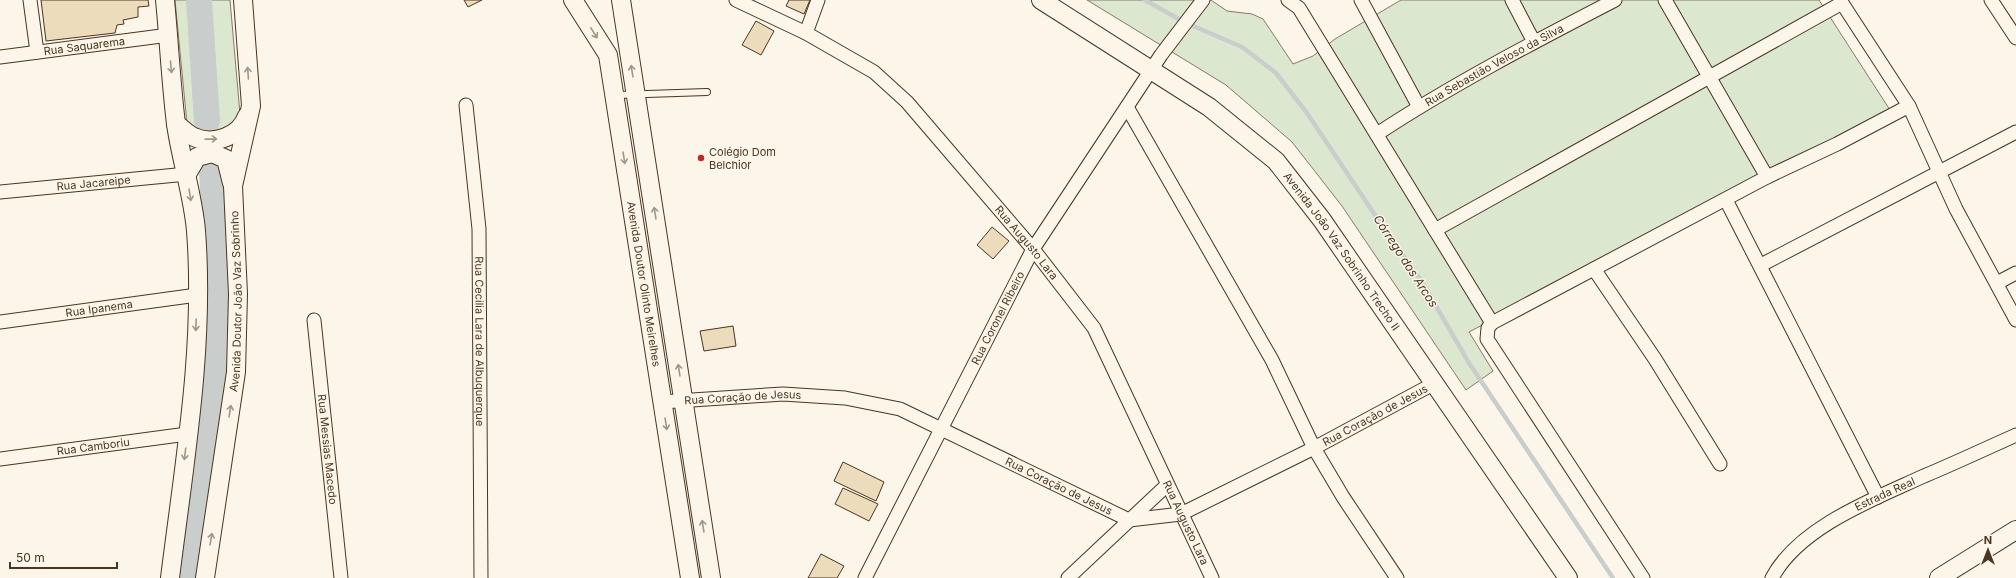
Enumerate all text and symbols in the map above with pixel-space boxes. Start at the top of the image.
street label: Rua Sebastião Veloso da Silva [1422,21,1566,109]
one-way arrow [590,27,598,38]
street label: Rua Saquarema [43,34,126,58]
one-way arrow [168,60,175,73]
one-way arrow [628,65,636,78]
one-way arrow [245,67,252,80]
one-way arrow [204,135,217,143]
place label: Colégio Dom Belchior [709,145,776,172]
one-way arrow [620,151,628,164]
marker: Colégio Dom Belchior [696,153,706,163]
street label: Avenida João Vaz Sobrinho Trecho II [1280,169,1403,333]
street label: Rua Jacareipe [56,172,131,194]
one-way arrow [187,188,195,201]
street label: Avenida Doutor Olinto Meirelhes [624,200,664,368]
street label: Rua Augusto Lara [992,203,1061,283]
one-way arrow [651,207,659,220]
street label: Avenida Doutor João Vaz Sobrinho [226,210,245,393]
water label: Córrego dos Arcos [1371,212,1441,310]
street label: Rua Cecilia Lara de Albuquerque [472,256,487,426]
street label: Rua Coronel Ribeiro [968,269,1028,367]
street label: Rua Ipanema [65,297,134,320]
one-way arrow [193,318,200,331]
one-way arrow [675,363,683,376]
street label: Rua Coração de Jesus [1320,381,1430,449]
street label: Rua Coração de Jesus [684,387,802,408]
street label: Rua Messias Macedo [315,393,340,506]
one-way arrow [226,405,234,418]
one-way arrow [662,417,670,430]
street label: Rua Camboriu [56,435,131,458]
one-way arrow [181,447,189,460]
street label: Rua Coração de Jesus [1003,454,1115,518]
street label: Estrada Real [1852,474,1917,514]
street label: Rua Augusto Lara [1160,478,1212,567]
one-way arrow [699,520,707,533]
north arrow [1968,530,2008,570]
one-way arrow [207,533,215,546]
text: N [1984,533,1992,547]
scale bar [10,544,117,570]
text: 50 m [16,550,45,565]

